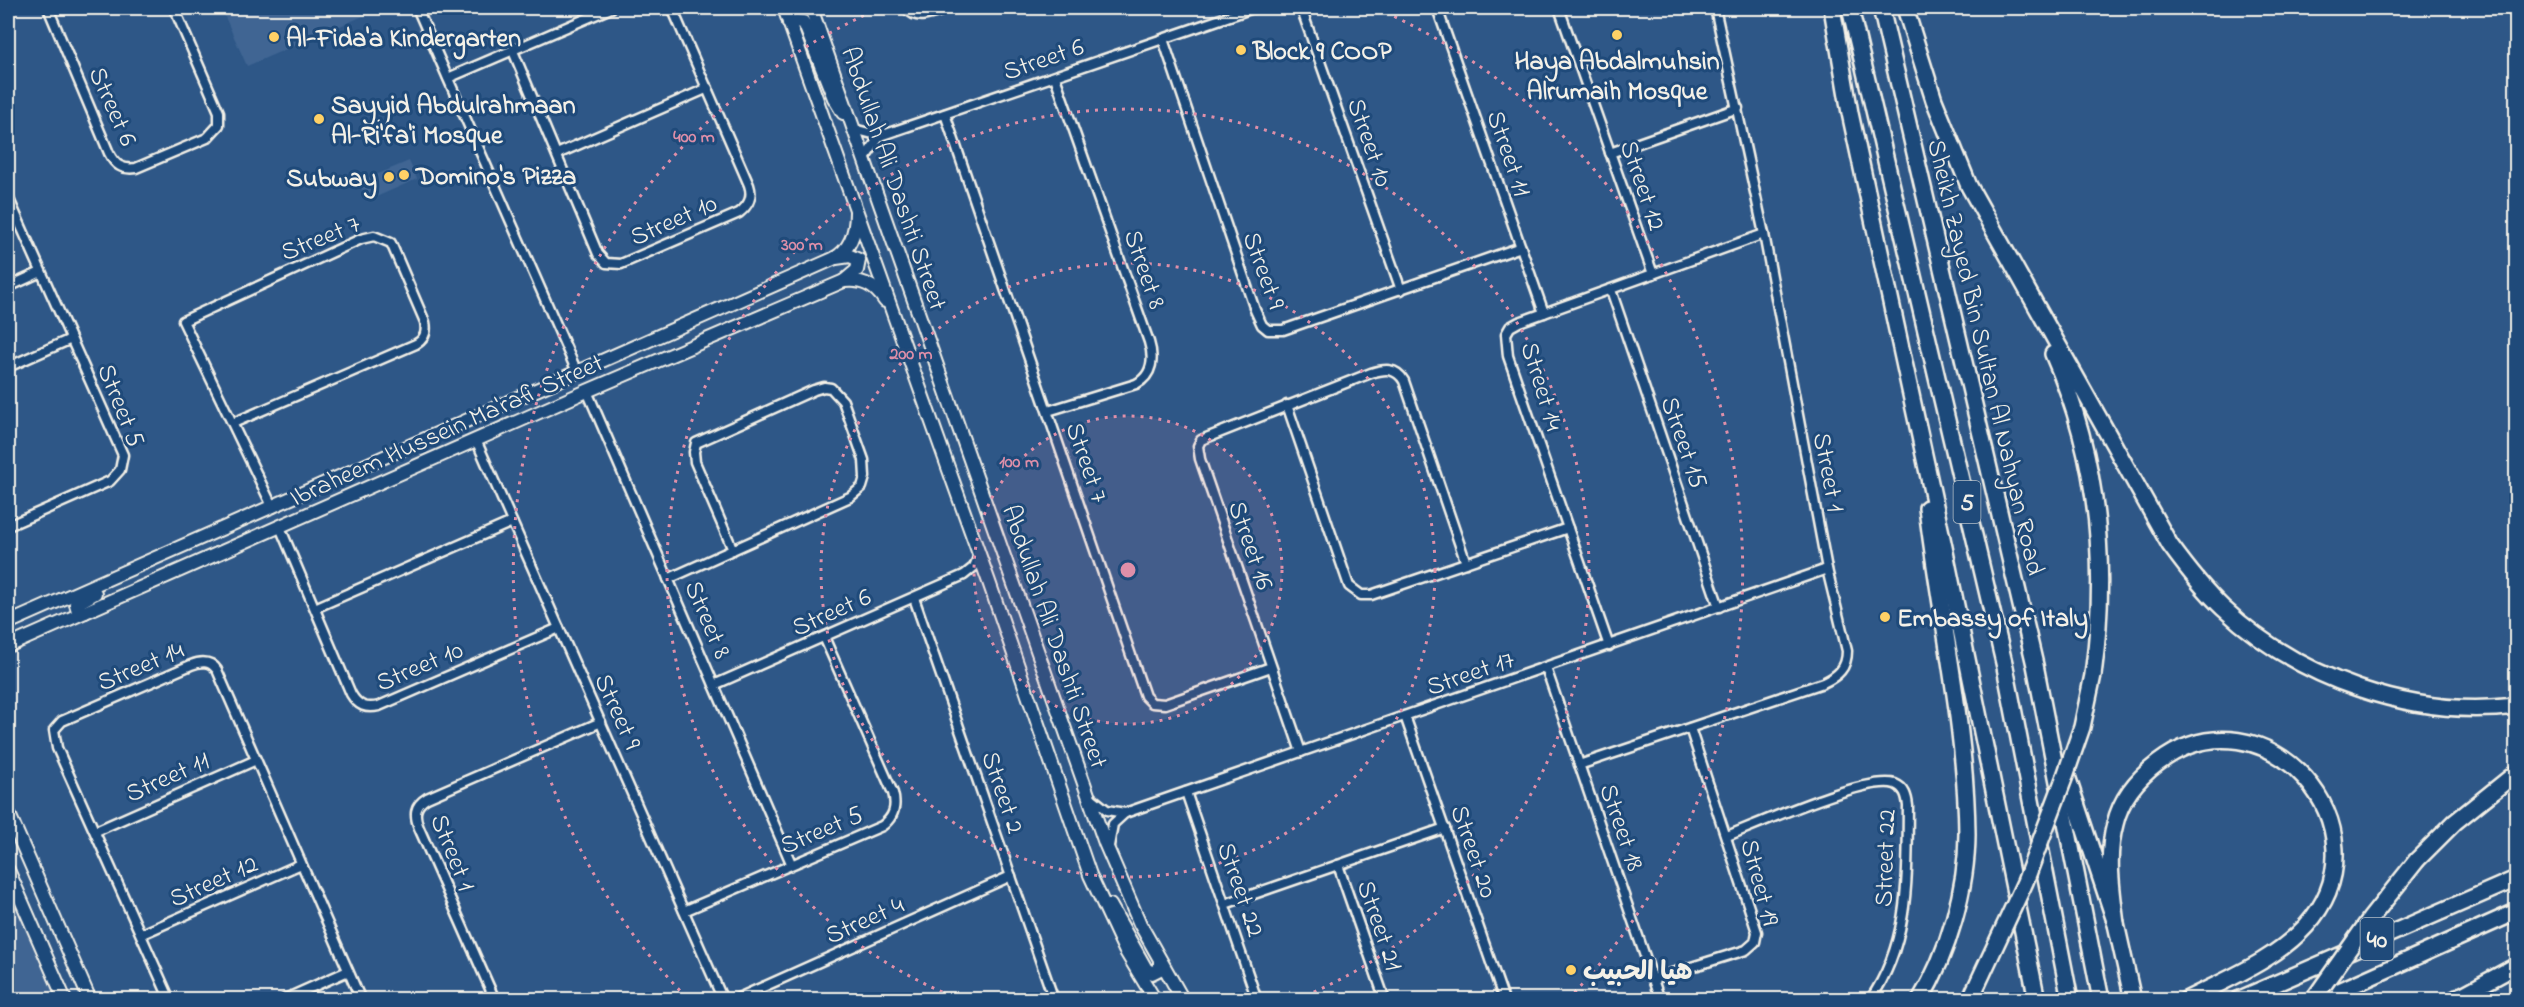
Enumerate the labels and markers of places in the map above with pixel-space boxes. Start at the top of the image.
place label: Al-Fida'a Kindergarten [286,21,521,60]
marker: Haya Abdalmuhsin Alrumaih Mosque [1610,28,1624,42]
marker: Al-Fida'a Kindergarten [267,30,281,44]
place label: Block 9 COOP [1252,34,1392,72]
marker: Block 9 COOP [1234,43,1248,57]
place label: Haya Abdalmuhsin Alrumaih Mosque [1515,44,1720,112]
place label: Sayyid Abdulrahmaan Al-Ri'fa'i Mosque [331,88,576,156]
marker: Sayyid Abdulrahmaan Al-Ri'fa'i Mosque [312,112,326,126]
place label: Domino's Pizza [415,159,576,197]
place label: Subway [286,161,377,199]
marker: Domino's Pizza [397,168,411,182]
marker: Subway [382,170,396,184]
centre of rings [1118,560,1138,580]
place label: Embassy of Italy [1897,601,2088,639]
marker: Embassy of Italy [1878,610,1892,624]
place label: هيا الحبيب [1583,954,1692,992]
marker: هيا الحبيب [1564,963,1578,977]

